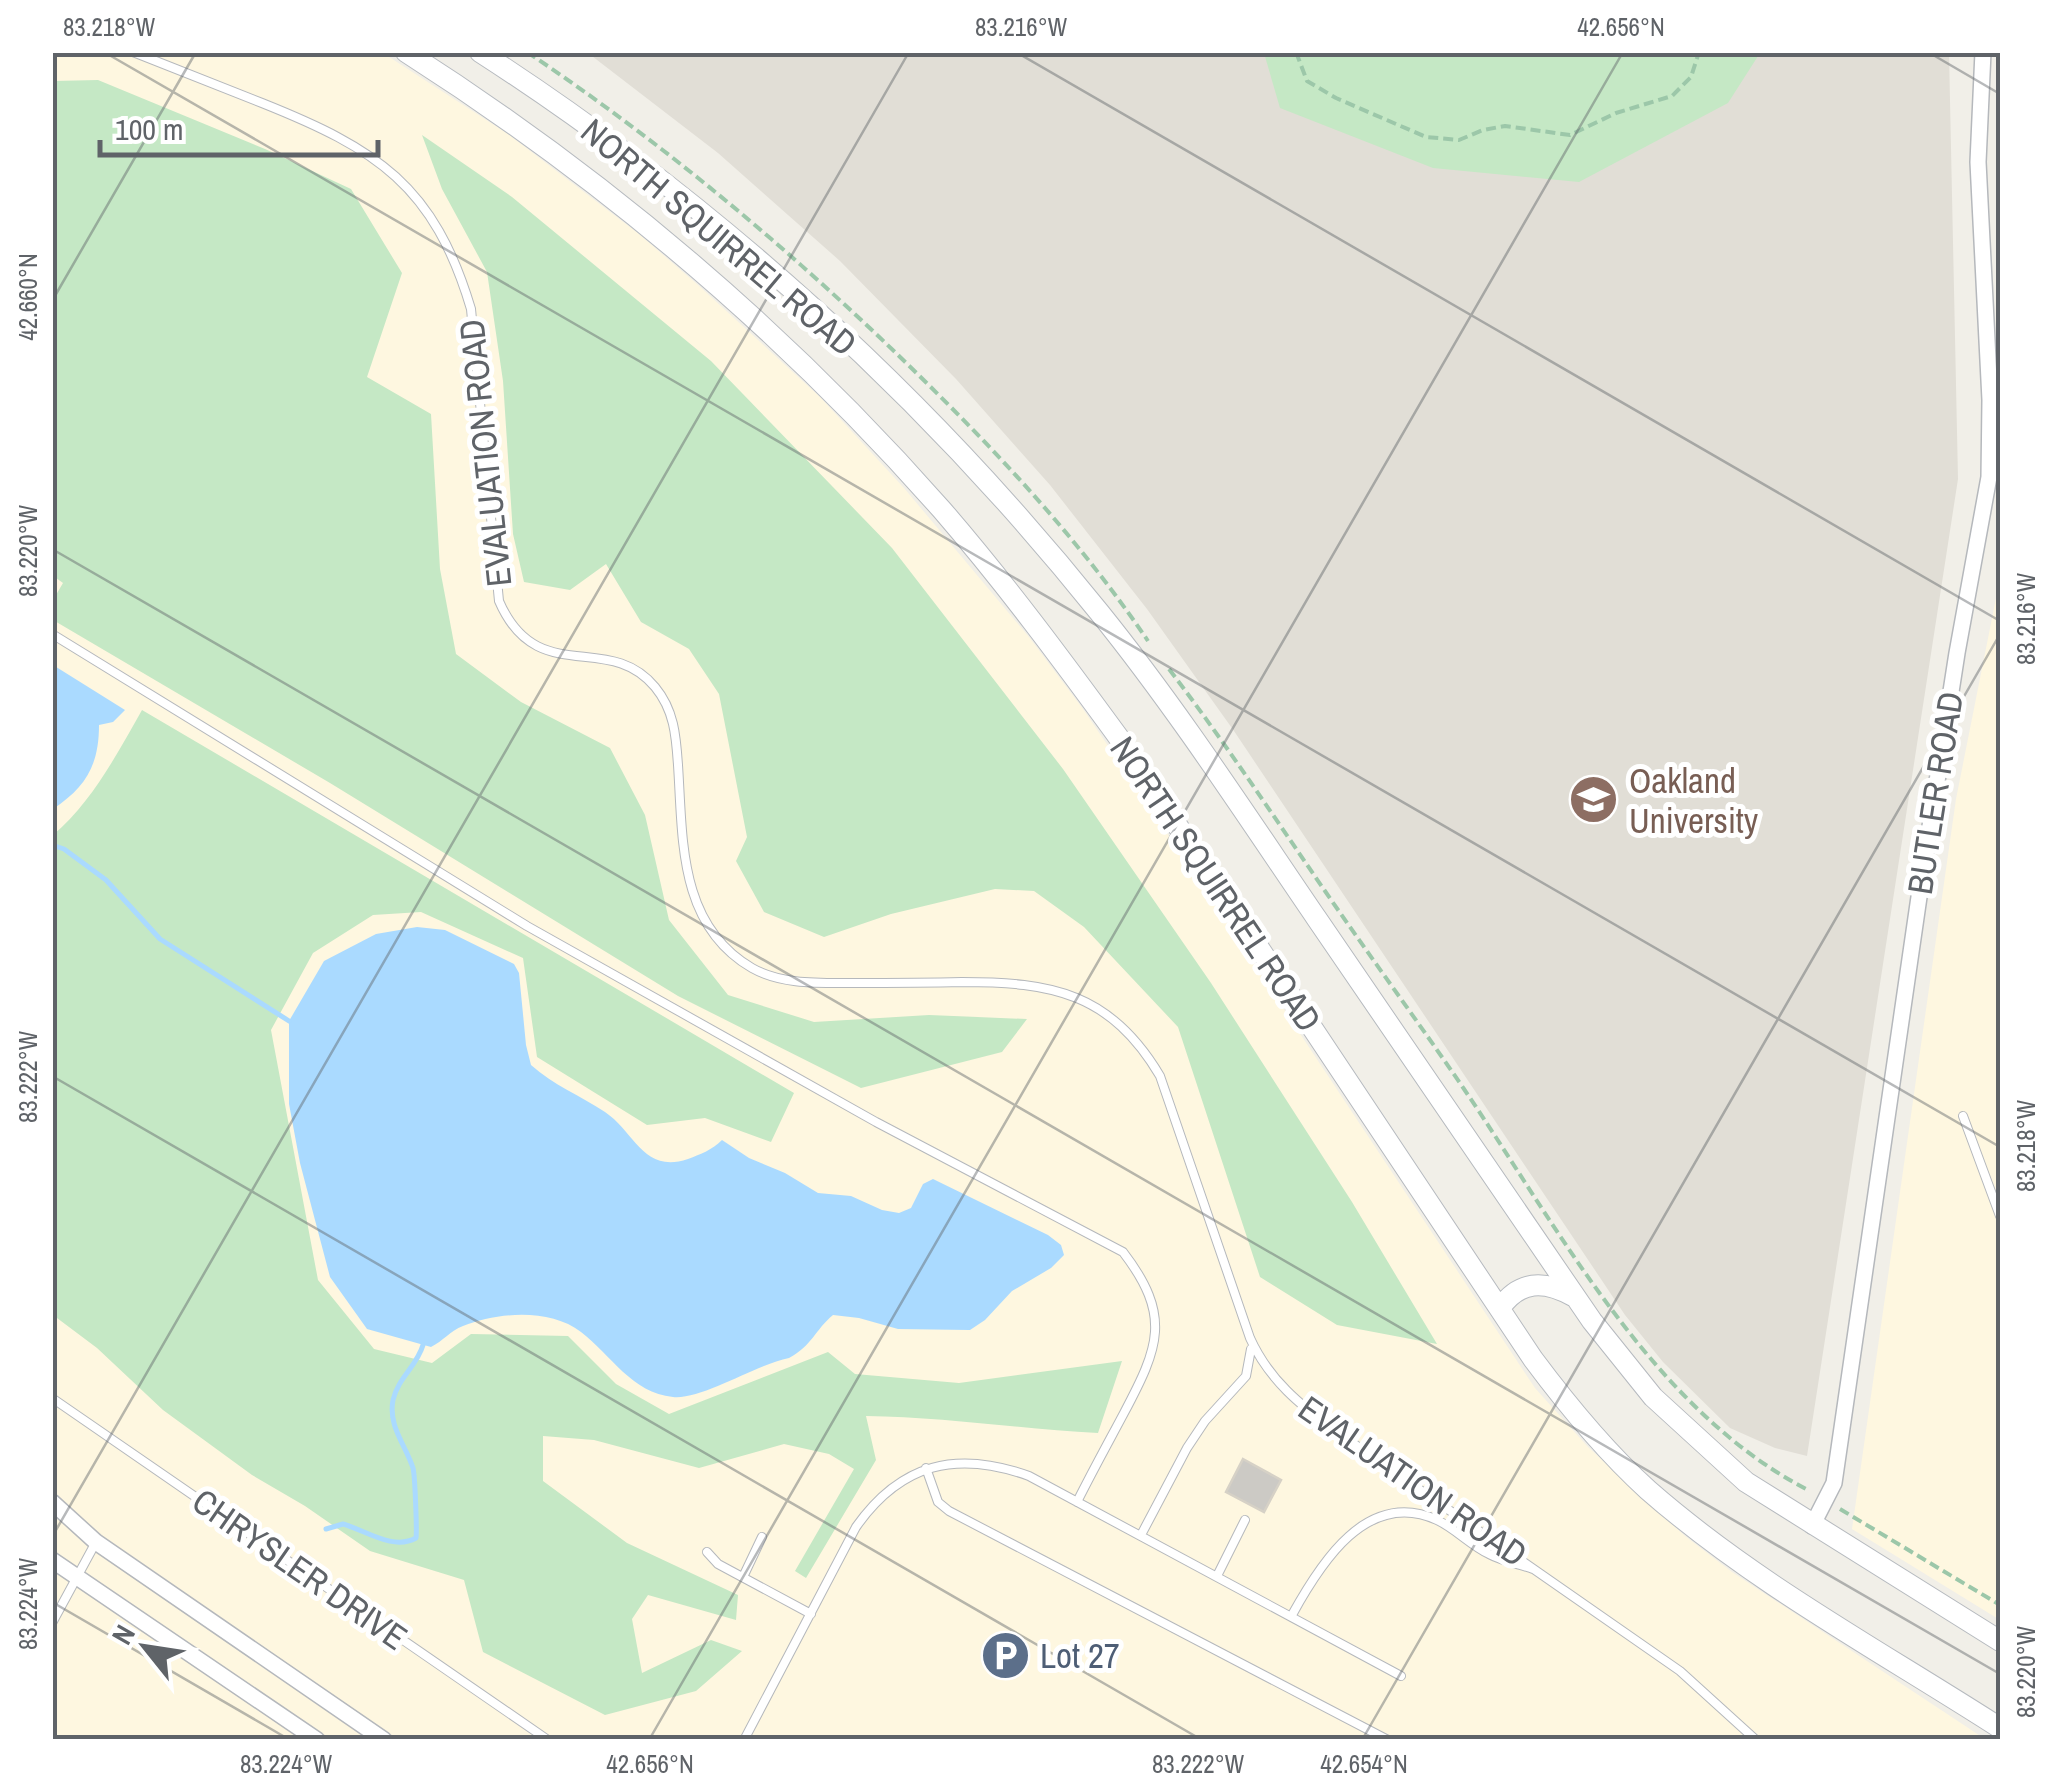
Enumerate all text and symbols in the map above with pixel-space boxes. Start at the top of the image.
text: 83.218°W [63,10,156,44]
text: 83.216°W [975,10,1068,44]
text: 42.656°N [1577,10,1665,44]
scale bar [100,95,378,157]
street label: NORTH SQUIRREL ROAD [571,108,867,366]
text: 100 m [115,109,183,149]
text: 42.660°N [11,253,45,341]
street label: EVALUATION ROAD [448,317,522,589]
text: 83.220°W [11,504,45,597]
text: 83.216°W [2009,572,2043,665]
street label: BUTLER ROAD [1896,689,1974,897]
street label: NORTH SQUIRREL ROAD [1100,727,1332,1041]
place label: Oakland University [1629,757,1759,844]
school or university icon: Oakland University [1568,774,1620,826]
text: 83.222°W [11,1030,45,1123]
text: 83.218°W [2009,1099,2043,1192]
street label: EVALUATION ROAD [1290,1385,1536,1577]
street label: CHRYSLER DRIVE [184,1478,416,1660]
text: 83.224°W [11,1557,45,1650]
north arrow [95,1597,195,1697]
text: N [103,1618,144,1651]
text: 83.220°W [2009,1625,2043,1718]
parking icon: Lot 27 [979,1629,1031,1681]
place label: Lot 27 [1040,1632,1120,1679]
text: 83.224°W [240,1747,333,1781]
text: 42.656°N [606,1747,694,1781]
text: 83.222°W [1152,1747,1245,1781]
text: 42.654°N [1320,1747,1408,1781]

